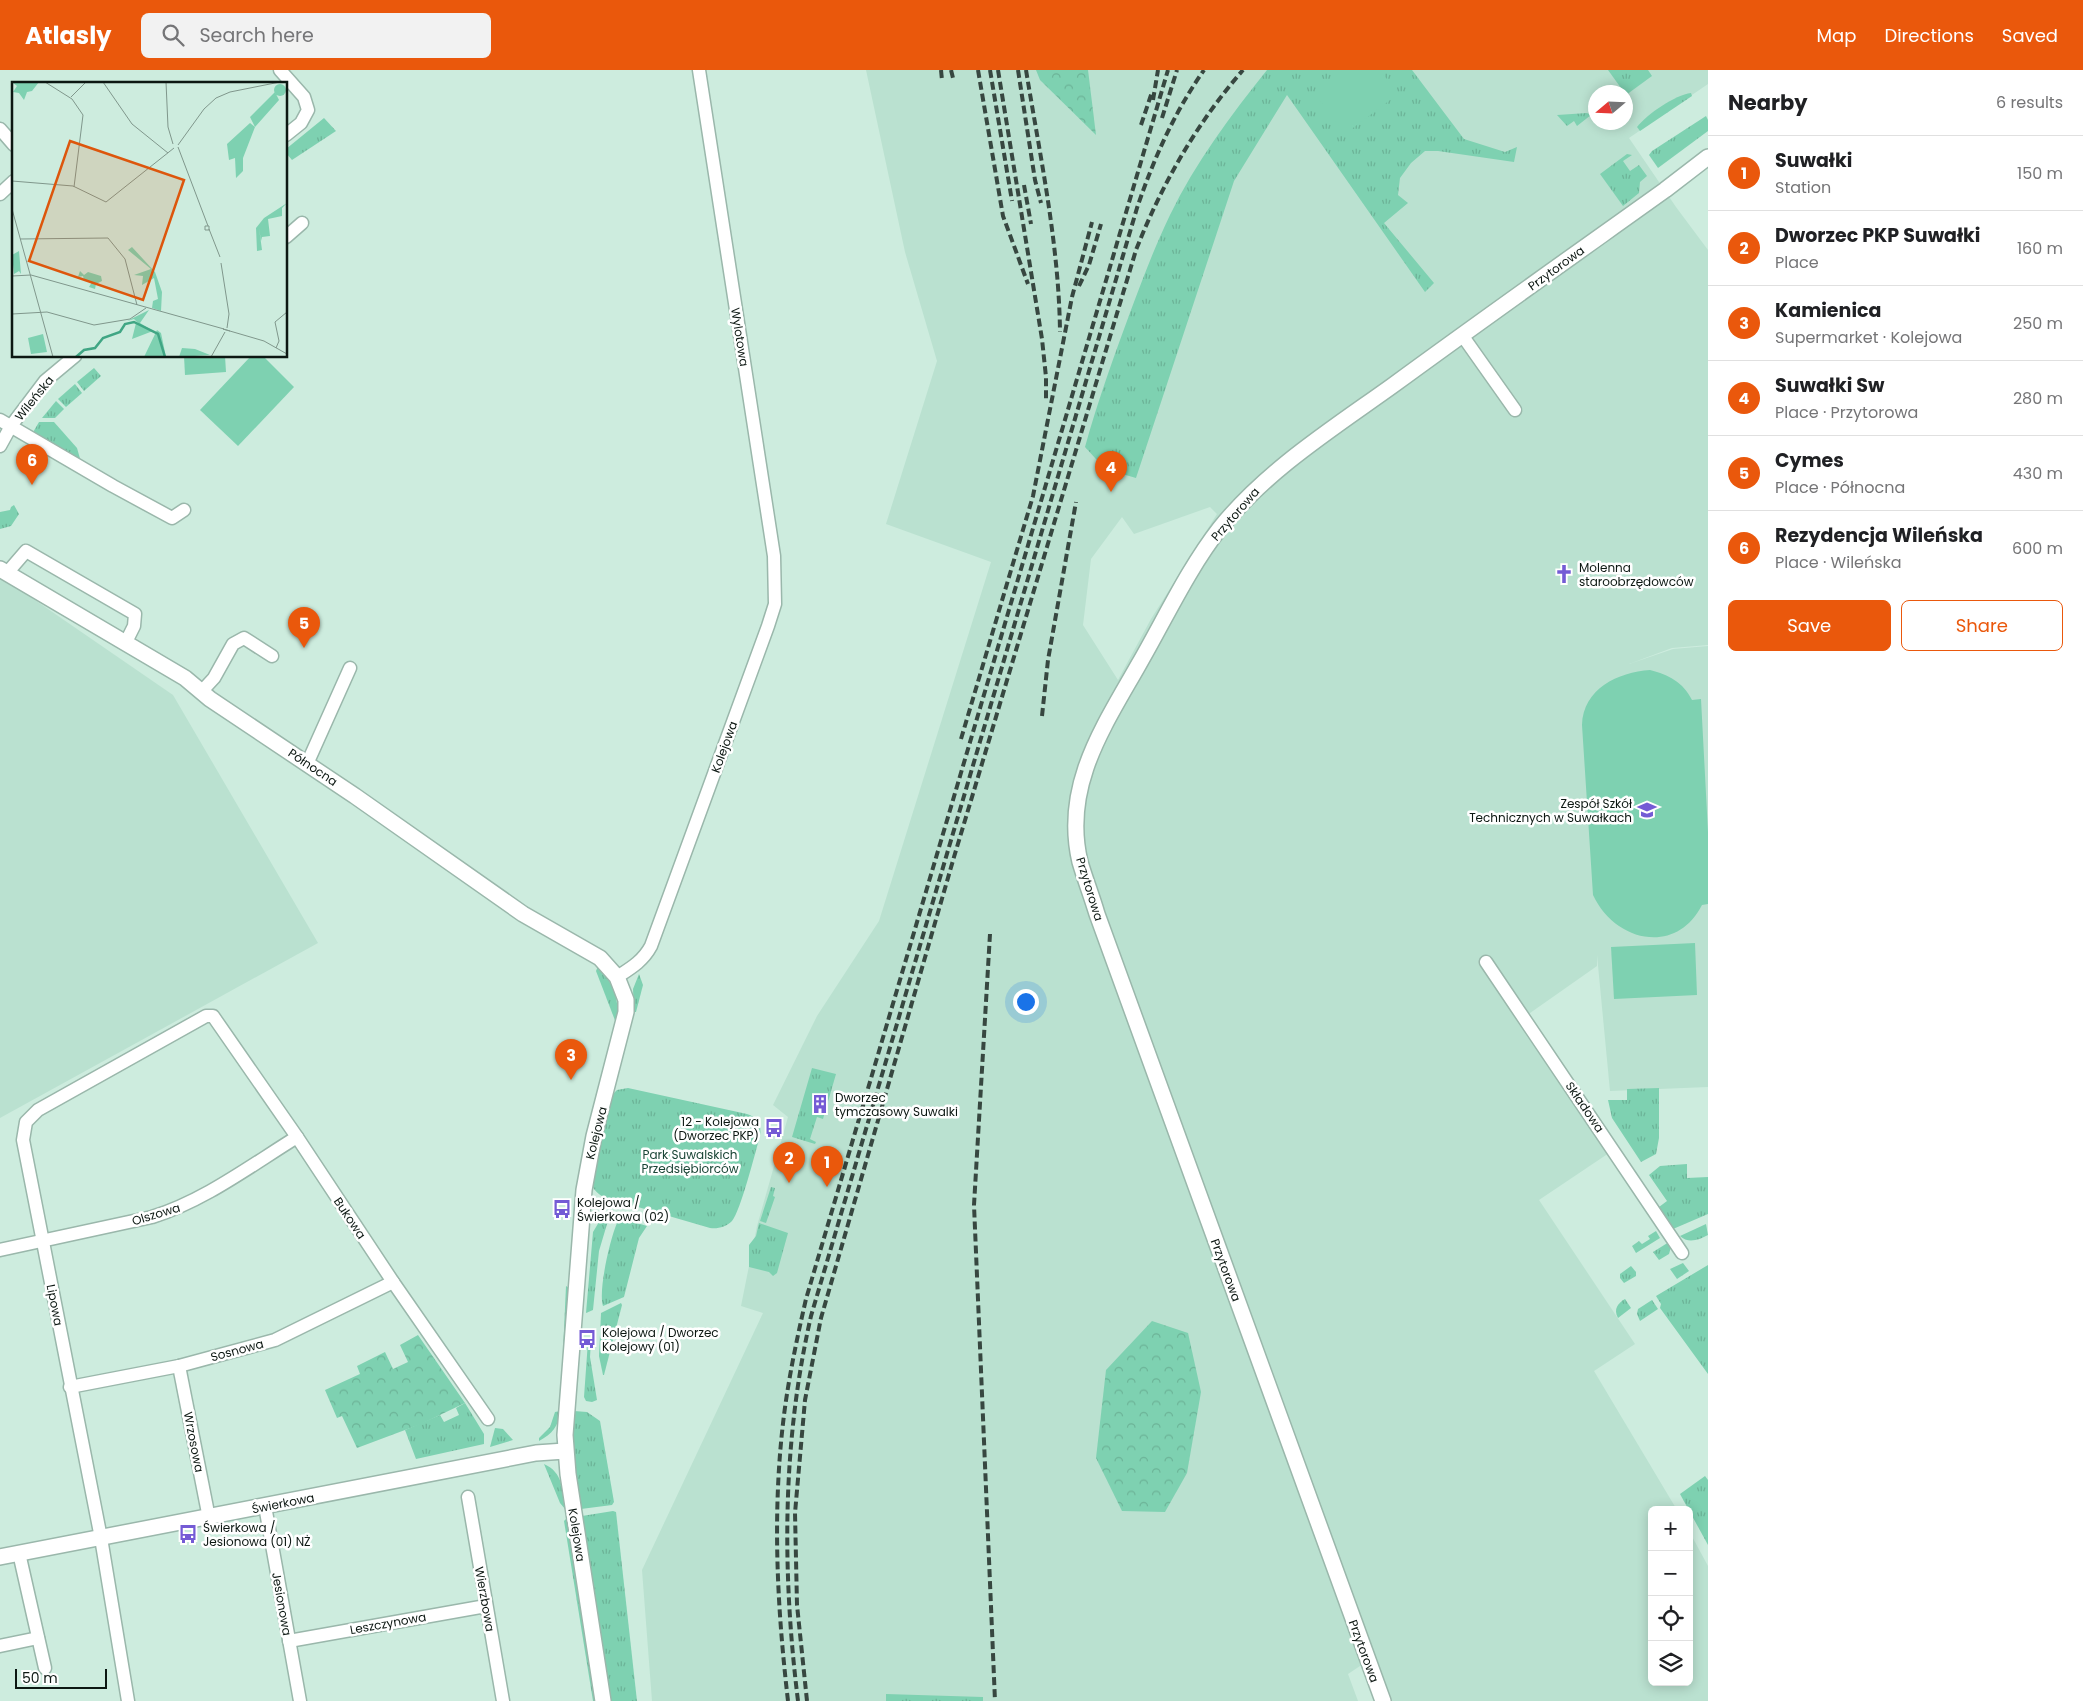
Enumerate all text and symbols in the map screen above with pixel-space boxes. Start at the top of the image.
search box [141,13,491,58]
text: Atlasly [25,19,111,52]
icon: search [159,21,187,49]
text: Search here [199,22,314,49]
text: Map [1817,23,1856,48]
text: Directions [1884,23,1974,48]
text: Saved [2002,23,2058,48]
inset map [12,82,288,358]
north arrow [1588,85,1633,130]
text: Nearby [1728,88,1808,117]
text: 6 results [1996,91,2063,114]
text: Suwałki [1775,147,1852,174]
text: 1 [1741,162,1747,185]
text: 150 m [2017,162,2063,185]
text: Station [1775,176,1831,199]
text: Dworzec PKP Suwałki [1775,222,1980,249]
text: 2 [1739,237,1749,260]
text: 160 m [2017,237,2063,260]
street label: Przytorowa [1524,242,1588,294]
text: Place [1775,251,1819,274]
text: Kamienica [1775,297,1881,324]
street label: Wylotowa [727,306,753,368]
text: 3 [1739,312,1749,335]
text: 250 m [2013,312,2063,335]
text: Supermarket · Kolejowa [1775,326,1962,349]
street label: Wileńska [11,372,57,424]
text: Suwałki Sw [1775,372,1884,399]
text: 4 [1739,387,1749,410]
text: 280 m [2013,387,2063,410]
text: Place · Przytorowa [1775,401,1918,424]
pin: 6 [16,444,48,485]
text: Cymes [1775,447,1844,474]
pin: 4 [1095,451,1127,492]
text: 5 [1739,462,1749,485]
text: 430 m [2013,462,2063,485]
text: Place · Północna [1775,476,1905,499]
street label: Przytorowa [1207,484,1263,544]
text: Rezydencja Wileńska [1775,522,1983,549]
text: 6 [1739,537,1749,560]
text: 600 m [2012,537,2063,560]
text: Place · Wileńska [1775,551,1902,574]
place label: Molenna staroobrzędowców [1579,559,1694,590]
church icon: Molenna staroobrzędowców [1553,563,1575,585]
button: Save [1728,600,1891,651]
button: Share [1901,600,2063,651]
pin: 5 [288,607,320,648]
street label: Kolejowa [707,719,741,775]
street label: Północna [285,744,341,790]
place label: Zespół Szkół Technicznych w Suwałkach [1469,795,1632,826]
school or university icon: Zespół Szkół Technicznych w Suwałkach [1636,799,1658,821]
street label: Przytorowa [1072,855,1108,923]
your location [1013,989,1039,1015]
pin: 3 [555,1039,587,1080]
street label: Składowa [1562,1078,1608,1136]
place label: Dworzec tymczasowy Suwalki [835,1089,958,1120]
building icon: Dworzec tymczasowy Suwalki [809,1093,831,1115]
street label: Kolejowa [581,1105,611,1161]
place label: 12 - Kolejowa (Dworzec PKP) [673,1113,759,1144]
bus stop icon: 12 - Kolejowa (Dworzec PKP) [763,1117,785,1139]
pin: 2 [773,1142,805,1183]
park label: Park Suwalskich Przedsiębiorców [641,1146,739,1177]
pin: 1 [811,1146,843,1187]
street label: Bukowa [330,1194,370,1242]
place label: Kolejowa / Świerkowa (02) [577,1194,669,1225]
bus stop icon: Kolejowa / Świerkowa (02) [551,1198,573,1220]
street label: Olszowa [130,1199,182,1229]
street label: Przytorowa [1207,1236,1245,1304]
street label: Lipowa [43,1283,67,1327]
place label: Kolejowa / Dworzec Kolejowy (01) [602,1324,719,1355]
bus stop icon: Kolejowa / Dworzec Kolejowy (01) [576,1328,598,1350]
street label: Sosnowa [209,1335,265,1365]
street label: Wrzosowa [180,1410,208,1474]
street label: Świerkowa [250,1489,316,1517]
map controls [1648,1506,1693,1686]
button: + [1648,1506,1693,1551]
street label: Kolejowa [564,1507,590,1563]
place label: Świerkowa / Jesionowa (01) NŻ [203,1519,311,1550]
bus stop icon: Świerkowa / Jesionowa (01) NŻ [177,1523,199,1545]
button: − [1648,1551,1693,1596]
street label: Wierzbowa [471,1565,499,1633]
street label: Jesionowa [268,1571,296,1637]
button: locate [1648,1596,1693,1641]
street label: Leszczynowa [349,1608,427,1638]
street label: Przytorowa [1345,1617,1383,1685]
button: layers [1648,1641,1693,1686]
scale bar [15,1666,108,1689]
text: 50 m [22,1668,58,1688]

